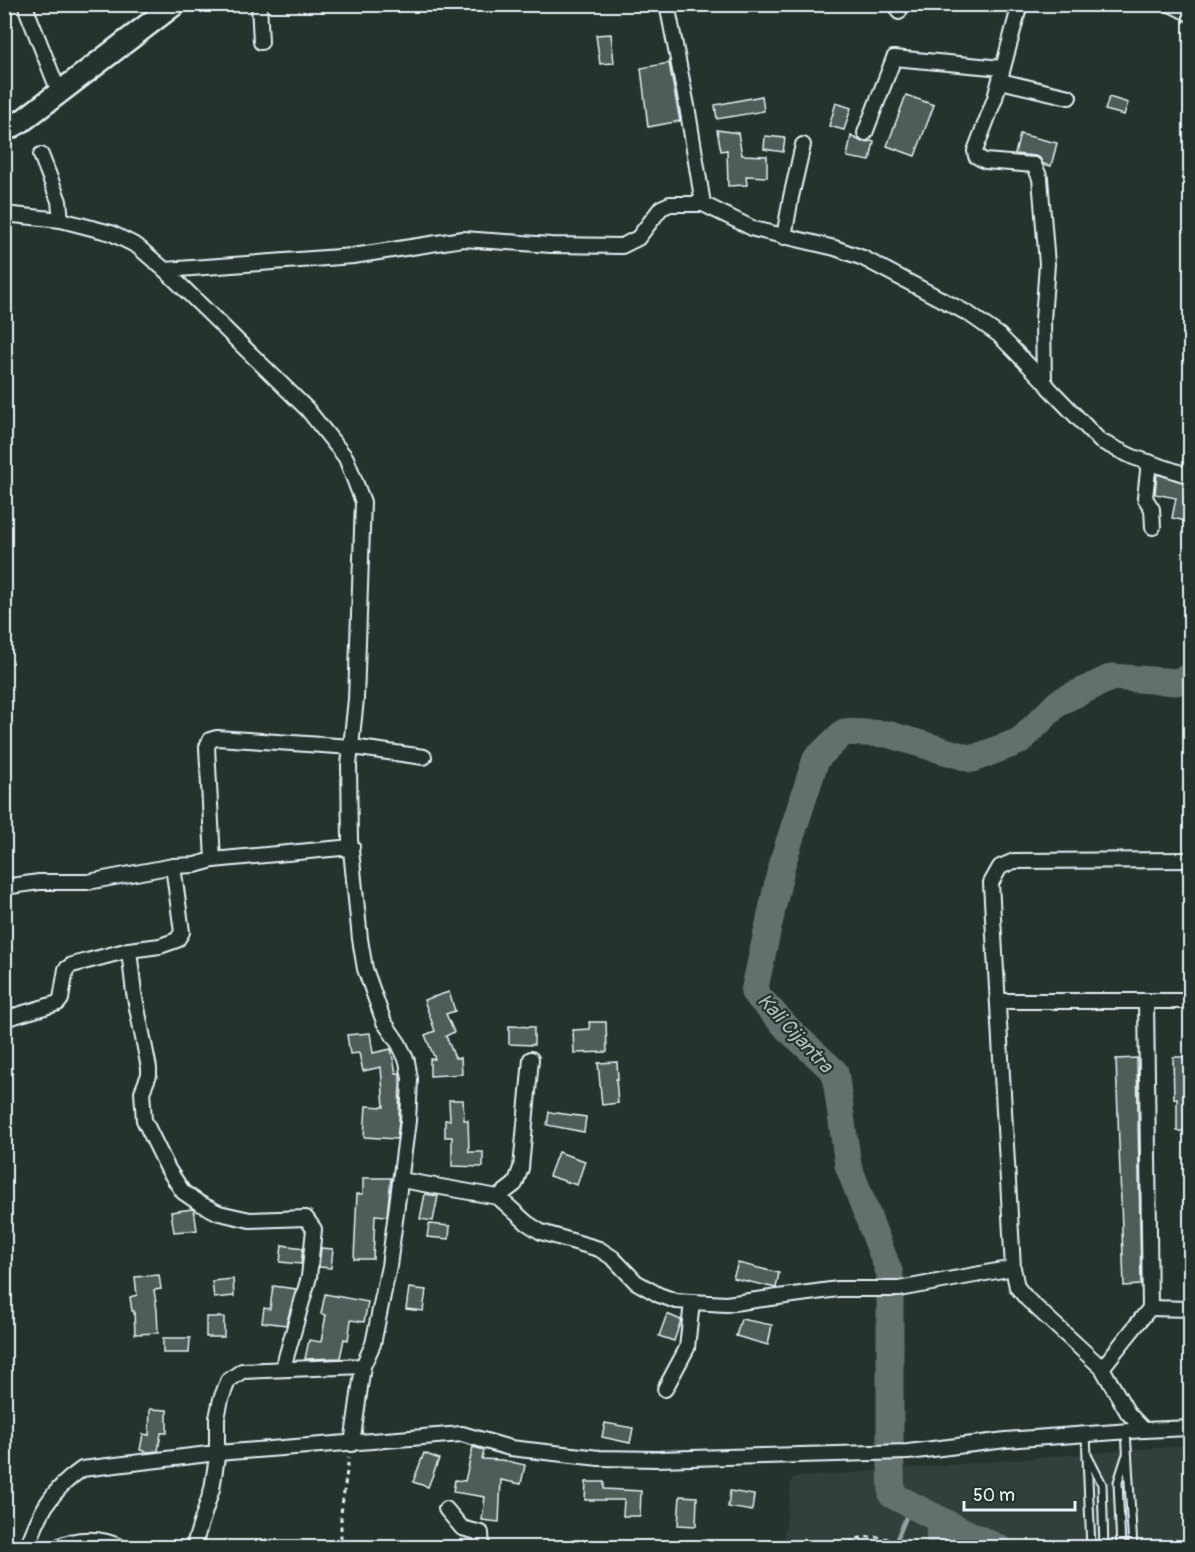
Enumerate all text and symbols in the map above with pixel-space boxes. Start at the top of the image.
water label: Kali Cijantra [752,988,839,1079]
scale bar [964,1474,1075,1512]
text: 50 m [973,1484,1015,1507]

